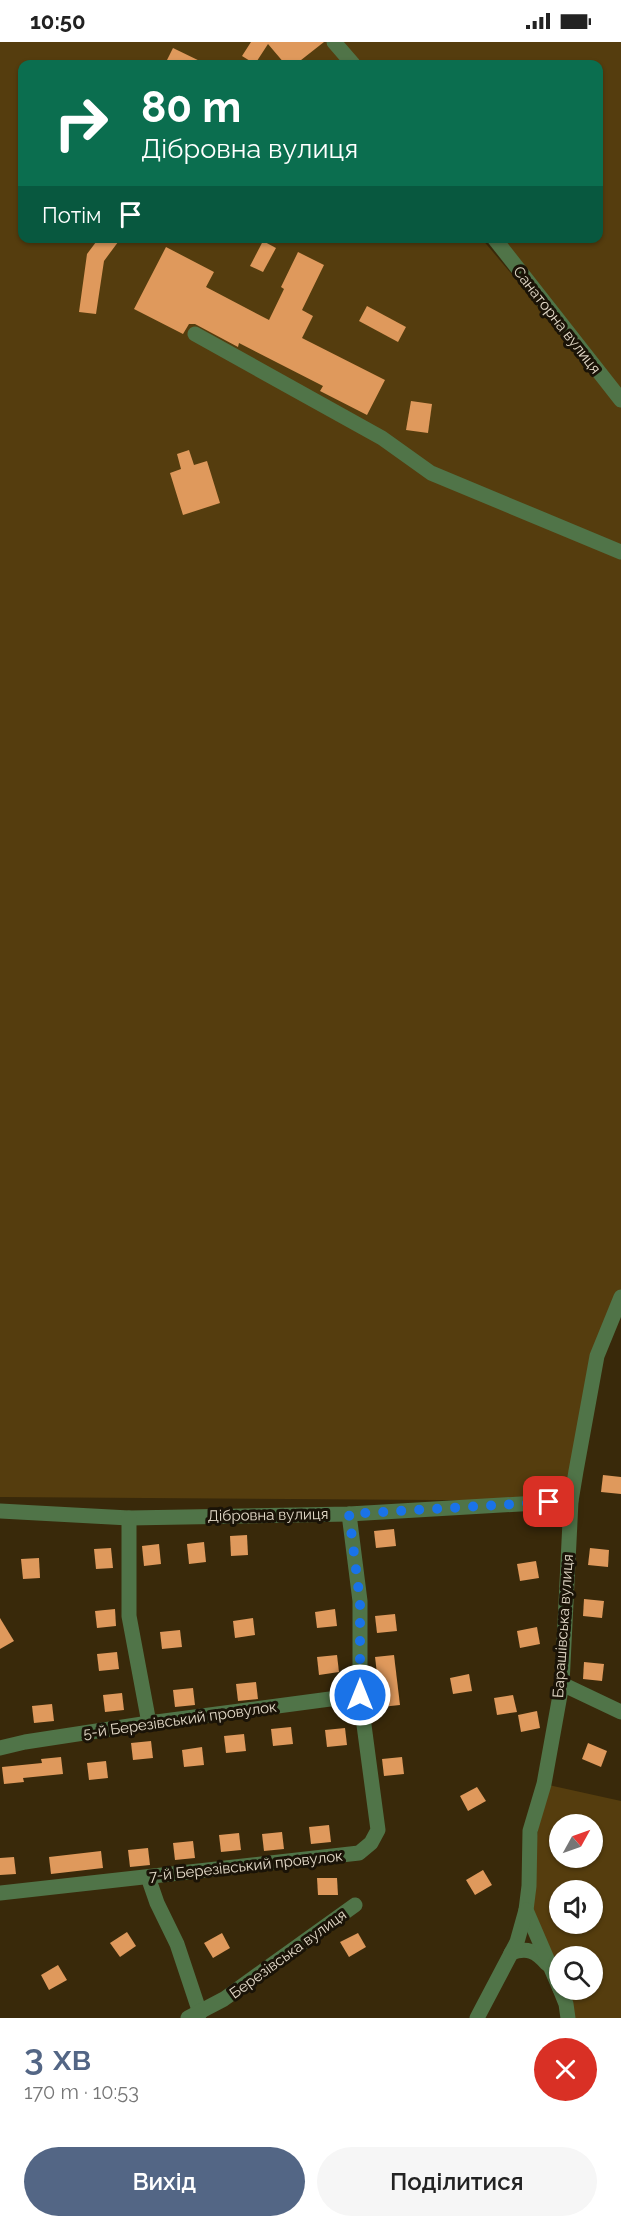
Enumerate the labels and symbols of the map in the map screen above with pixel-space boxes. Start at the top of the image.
street label: Санаторна вулиця [509,263,605,377]
pin [523,1476,574,1527]
street label: Дібровна вулиця [208,1505,328,1525]
street label: Барашівська вулиця [549,1554,577,1698]
position arrow [328,1663,392,1727]
street label: 5-й Березівський провулок [82,1697,278,1742]
north arrow [549,1814,603,1868]
street label: 7-й Березівський провулок [148,1847,344,1885]
street label: Березівська вулиця [226,1906,350,2002]

